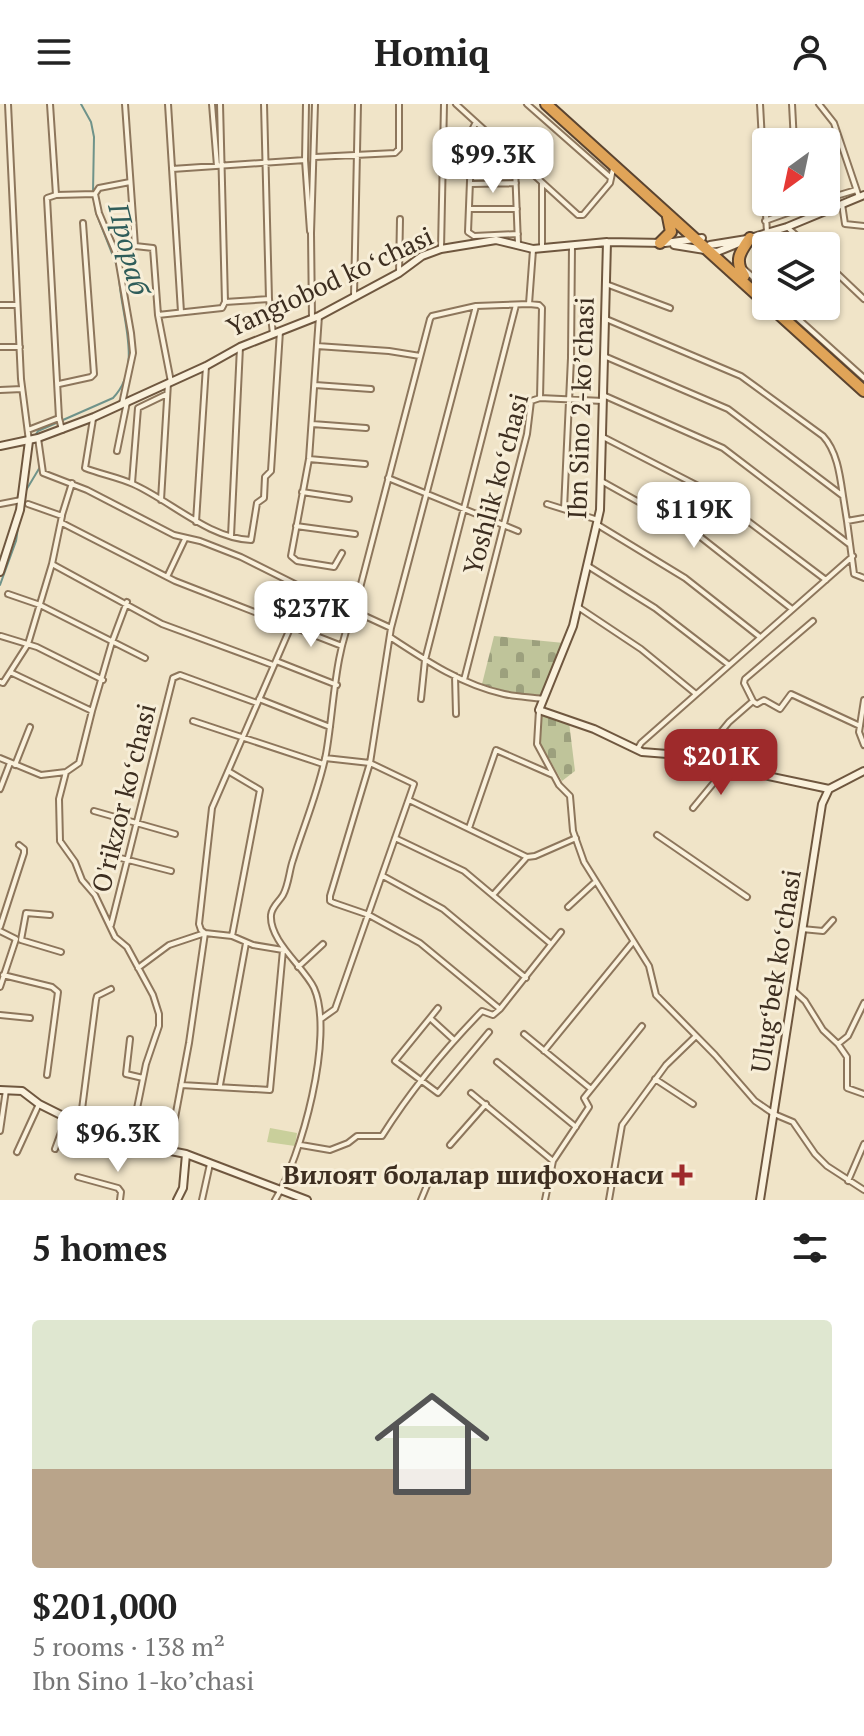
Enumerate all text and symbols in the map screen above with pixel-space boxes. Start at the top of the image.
text: Homiq [374,29,490,76]
icon: menu [32,30,76,74]
icon: person [788,30,832,74]
pin: $99.3K [428,127,558,195]
north arrow [752,128,840,216]
map controls [752,128,840,320]
text: $99.3K [451,136,535,170]
water label: Прораб [100,198,159,300]
street label: Yangiobod koʻchasi [221,218,438,344]
button: layers [752,232,840,320]
street label: Ibn Sino 2-koʼchasi [559,296,601,520]
street label: Yoshlik koʻchasi [454,389,536,578]
pin: $119K [638,482,750,550]
text: $119K [655,491,733,525]
pin: $237K [255,581,367,649]
text: $237K [272,590,350,624]
street label: O'rikzor koʻchasi [83,700,163,896]
pin: $201K [665,729,777,797]
text: $201K [682,738,760,772]
street label: Ulugʻbek koʻchasi [742,867,808,1075]
pin: $96.3K [53,1106,183,1174]
text: $96.3K [76,1115,160,1149]
place label: Вилоят болалар шифохонаси [283,1157,664,1191]
marker: Вилоят болалар шифохонаси [671,1164,693,1186]
text: 5 homes [32,1226,167,1271]
icon: filters [788,1226,832,1270]
icon: home [360,1372,504,1516]
text: $201,000 [32,1584,177,1629]
text: 5 rooms · 138 m² [32,1629,225,1663]
text: Ibn Sino 1-koʼchasi [32,1663,254,1697]

